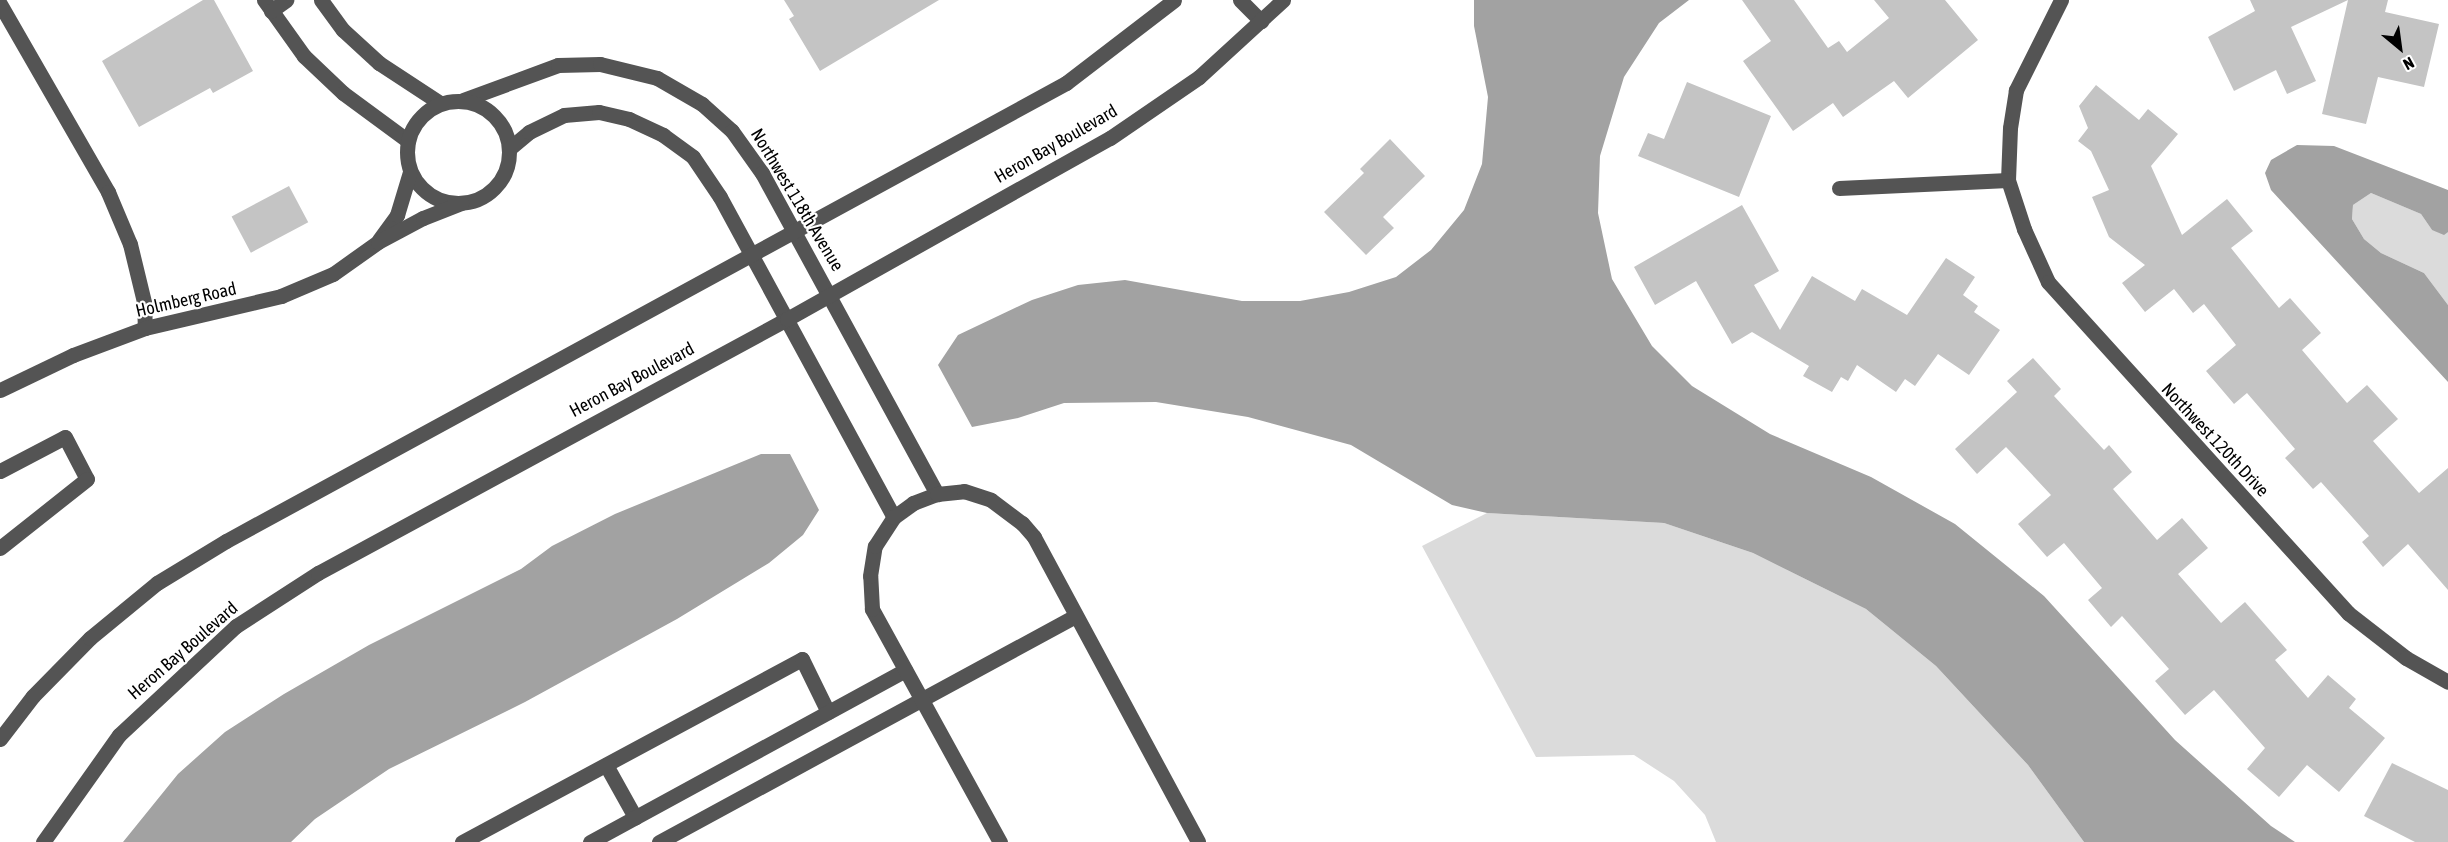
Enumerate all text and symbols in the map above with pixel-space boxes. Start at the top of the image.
north arrow [2370,18,2430,78]
text: N [2400,54,2417,74]
street label: Heron Bay Boulevard [991,100,1121,188]
street label: Northwest 118th Avenue [746,125,848,275]
street label: Holmberg Road [134,278,238,322]
street label: Heron Bay Boulevard [566,338,698,422]
street label: Northwest 120th Drive [2157,379,2273,501]
street label: Heron Bay Boulevard [124,598,242,704]

